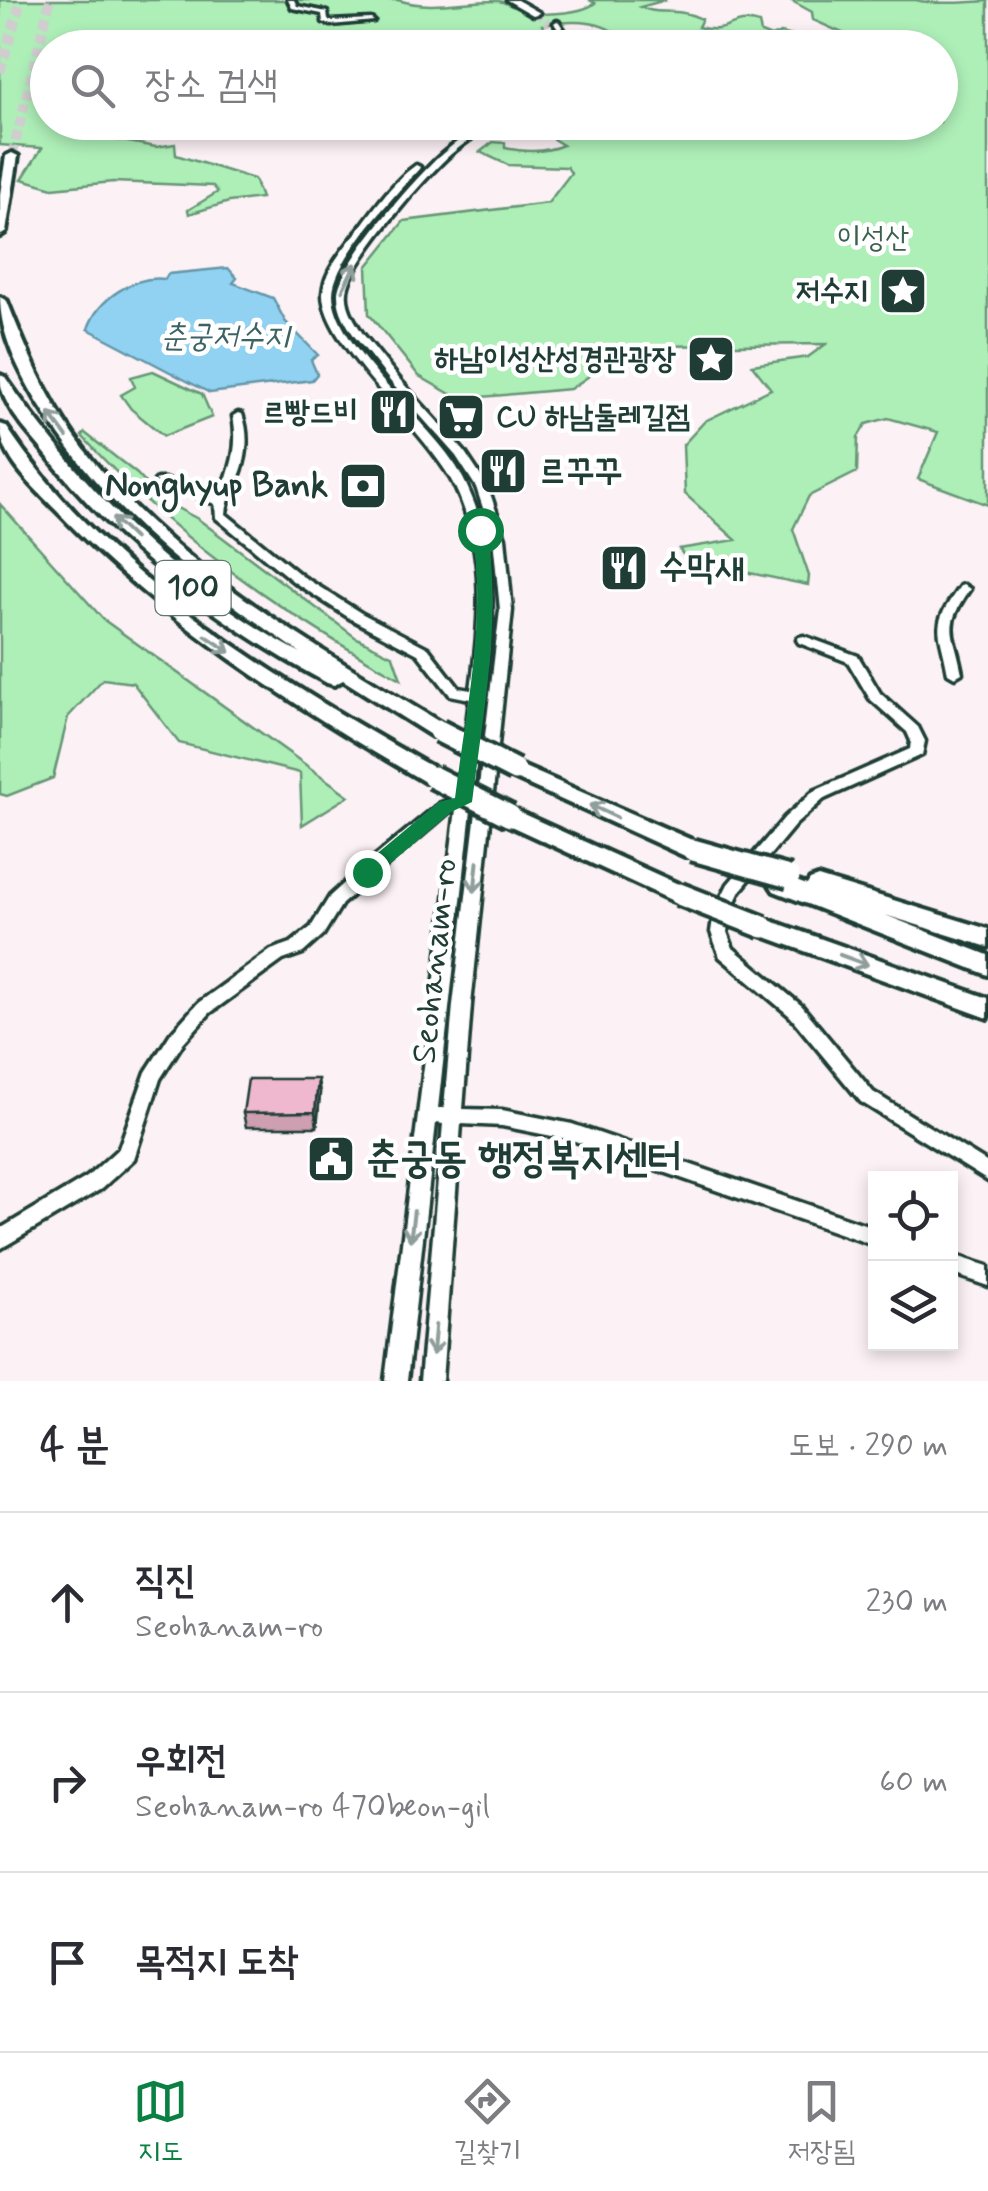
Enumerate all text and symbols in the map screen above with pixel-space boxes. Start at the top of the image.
search box [30,30,958,140]
icon: search [65,58,120,113]
text: 장소 검색 [145,61,278,110]
park label: 이성산 [837,219,909,258]
one-way arrow [341,263,360,293]
place icon: 저수지 [877,265,929,317]
place label: 저수지 [796,272,868,311]
water label: 춘궁저수지 [161,316,293,358]
place icon: 하남이성산성경관광장 [685,333,737,385]
place label: 하남이성산성경관광장 [435,340,676,379]
restaurant icon: 르빵드비 [367,386,419,438]
supermarket icon: CU 하남둘레길점 [435,391,487,443]
place label: 르빵드비 [261,393,358,432]
place label: CU 하남둘레길점 [496,398,690,437]
one-way arrow [48,412,69,439]
restaurant icon: 르꾸꾸 [477,445,529,497]
place label: 르꾸꾸 [538,448,623,494]
bank icon: Nonghyup Bank [337,460,389,512]
place label: Nonghyup Bank [105,463,328,513]
route start [458,508,504,554]
one-way arrow [111,517,135,541]
restaurant icon: 수막새 [598,542,650,594]
place label: 수막새 [659,545,744,591]
road number: 100 [156,561,230,615]
one-way arrow [203,633,231,654]
one-way arrow [588,801,619,819]
route end [345,850,391,896]
street label: Seohanam-ro [401,856,469,1066]
one-way arrow [466,861,485,893]
one-way arrow [838,952,869,970]
place label: 춘궁동 행정복지센터 [366,1132,682,1187]
public building icon: 춘궁동 행정복지센터 [305,1133,357,1185]
map controls [868,1171,958,1351]
button: locate [868,1171,958,1261]
one-way arrow [403,1209,421,1241]
button: layers [868,1261,958,1351]
one-way arrow [425,1324,444,1356]
text: 4 분 [40,1419,110,1474]
text: 도보 · 290 m [788,1425,948,1467]
text: 직진 [135,1557,196,1606]
icon: ahead [40,1575,95,1630]
text: 230 m [865,1581,948,1623]
text: Seohanam-ro [135,1606,323,1648]
text: 우회전 [135,1737,227,1786]
icon: right [40,1755,95,1810]
text: 60 m [879,1761,948,1803]
text: Seohanam-ro 470beon-gil [135,1786,490,1828]
icon: arrive [40,1935,95,1990]
text: 목적지 도착 [135,1938,298,1987]
tab: 지도 [133,2074,188,2171]
tab: 길찾기 [454,2074,522,2171]
tab: 저장됨 [787,2074,855,2171]

